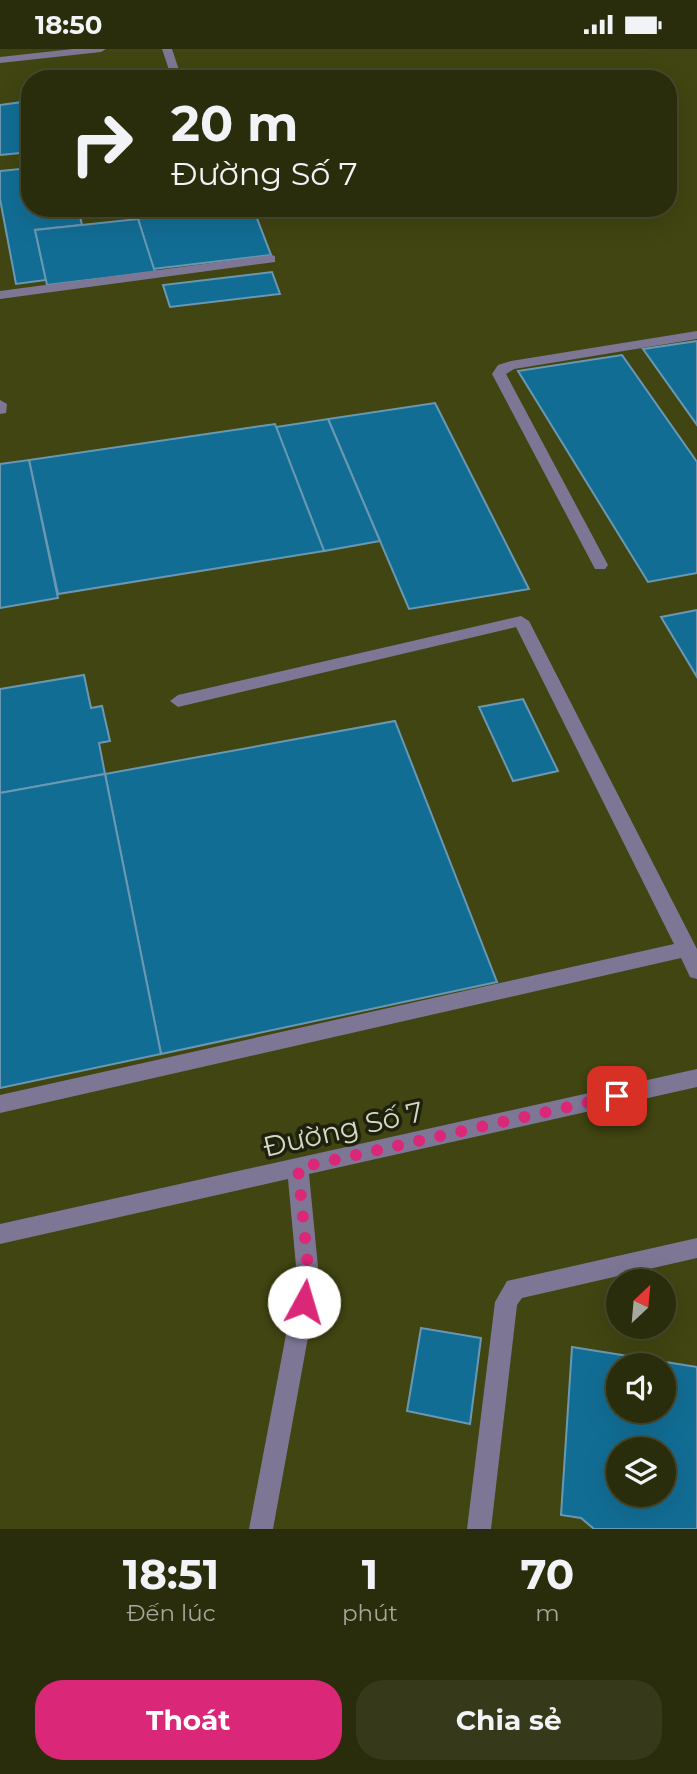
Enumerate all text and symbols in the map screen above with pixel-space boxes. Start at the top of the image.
text: 18:50 [35,9,102,41]
text: 20 m [171,94,298,153]
icon: right [56,98,147,189]
text: Đường Số 7 [171,154,358,193]
pin [587,1066,647,1126]
icon: arrive [598,1077,636,1115]
street label: Đường Số 7 [260,1094,426,1164]
position arrow [267,1265,341,1339]
north arrow [606,1269,676,1339]
map controls [606,1269,676,1507]
button: sound [606,1353,676,1423]
button: layers [606,1437,676,1507]
text: 18:51 [123,1548,219,1600]
text: 1 [362,1548,378,1600]
text: 70 [521,1548,574,1600]
text: Đến lúc [126,1599,216,1627]
text: phút [342,1599,398,1627]
text: m [535,1599,560,1627]
button: Thoát [35,1680,342,1760]
button: Chia sẻ [356,1680,662,1760]

